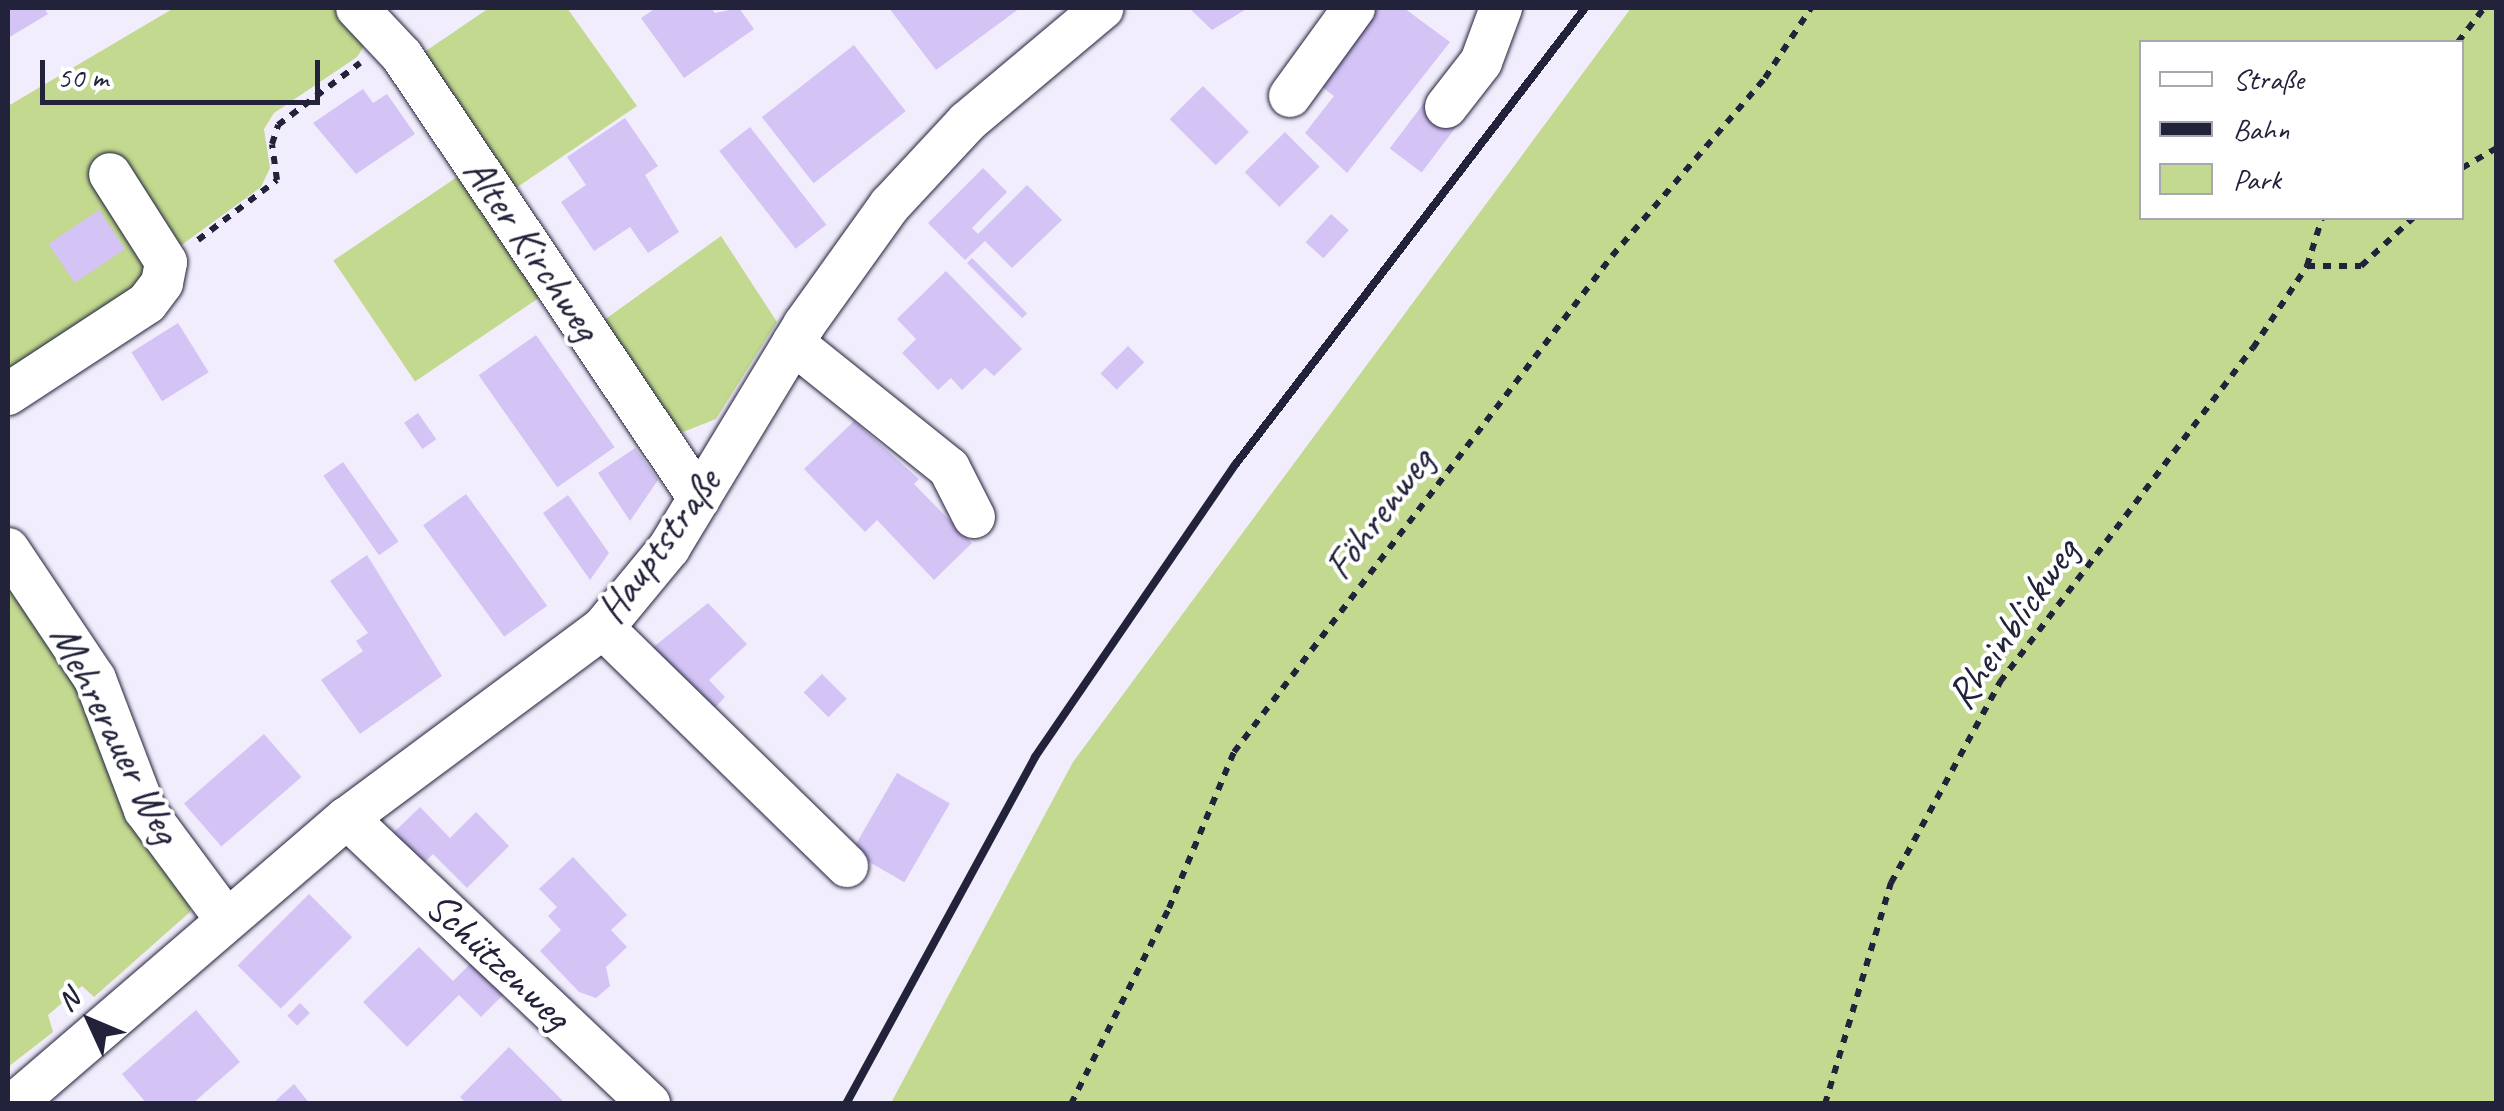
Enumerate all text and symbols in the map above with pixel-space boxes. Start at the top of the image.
scale bar [45,40,325,102]
legend [2139,40,2464,220]
text: 50 m [57,58,108,96]
text: Straße [2233,60,2304,98]
text: Bahn [2233,110,2289,148]
street label: Alter Kirchweg [453,148,611,350]
text: Park [2233,160,2281,198]
street label: Föhrenweg [1313,438,1445,590]
street label: Hauptstraße [586,459,732,633]
street label: Rheinblickweg [1936,529,2090,719]
street label: Mehrerauer Weg [38,616,192,852]
street label: Schützenweg [415,882,581,1040]
north arrow [40,971,140,1071]
text: N [49,981,87,1018]

